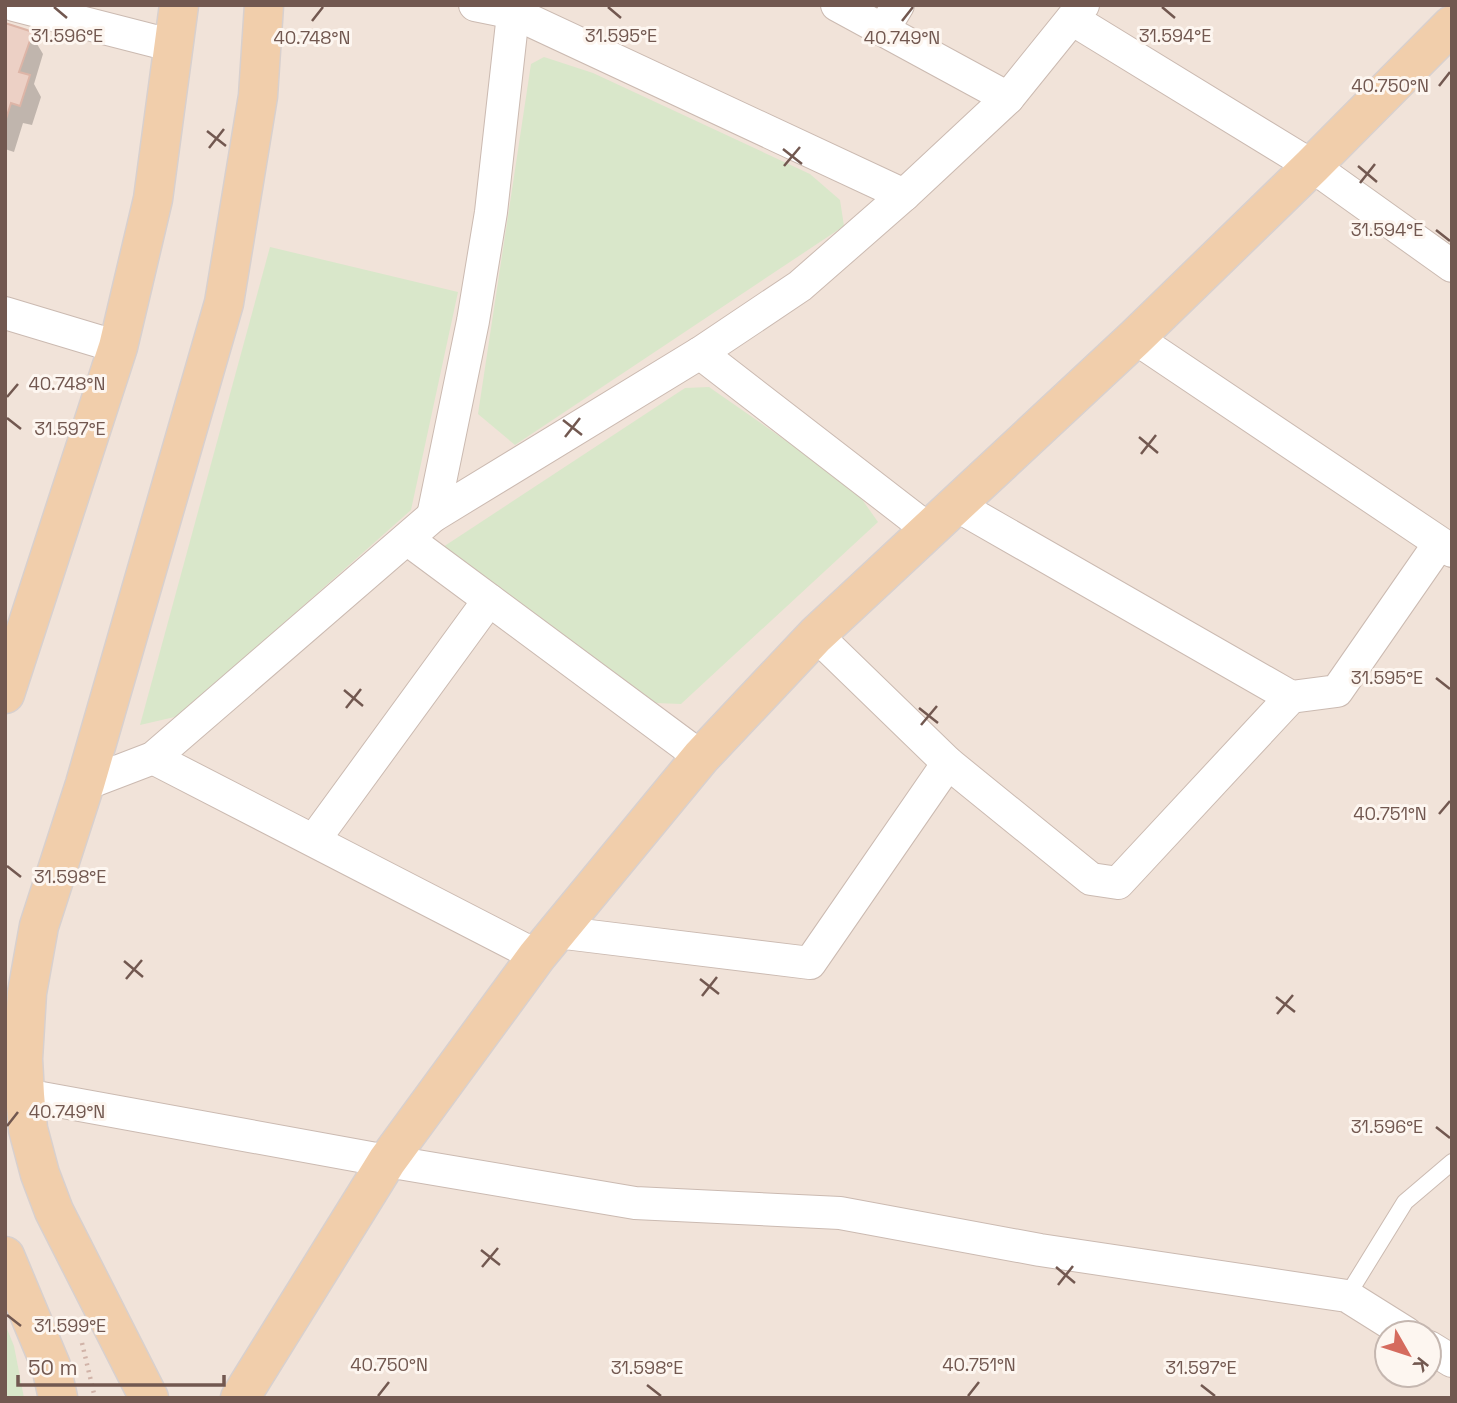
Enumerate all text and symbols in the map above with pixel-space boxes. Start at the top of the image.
text: 31.596°E [31,24,103,47]
text: 31.595°E [585,24,657,47]
text: 31.594°E [1139,24,1211,47]
text: 40.748°N [274,26,350,49]
text: 40.749°N [864,26,940,49]
text: 40.750°N [1351,74,1429,97]
text: 31.594°E [1351,218,1423,241]
text: 40.748°N [29,372,105,395]
text: 31.597°E [34,417,106,440]
text: 31.595°E [1351,666,1423,689]
text: 40.751°N [1353,802,1427,825]
text: 31.598°E [34,865,106,888]
text: 40.749°N [29,1100,105,1123]
text: 31.596°E [1351,1115,1423,1138]
text: 31.599°E [34,1314,106,1337]
north arrow [1373,1319,1443,1389]
scale bar [18,1344,224,1388]
text: K [1407,1352,1434,1377]
text: 40.750°N [350,1353,428,1376]
text: 40.751°N [942,1353,1016,1376]
text: 50 m [28,1354,78,1381]
text: 31.598°E [611,1356,683,1379]
text: 31.597°E [1165,1356,1237,1379]

